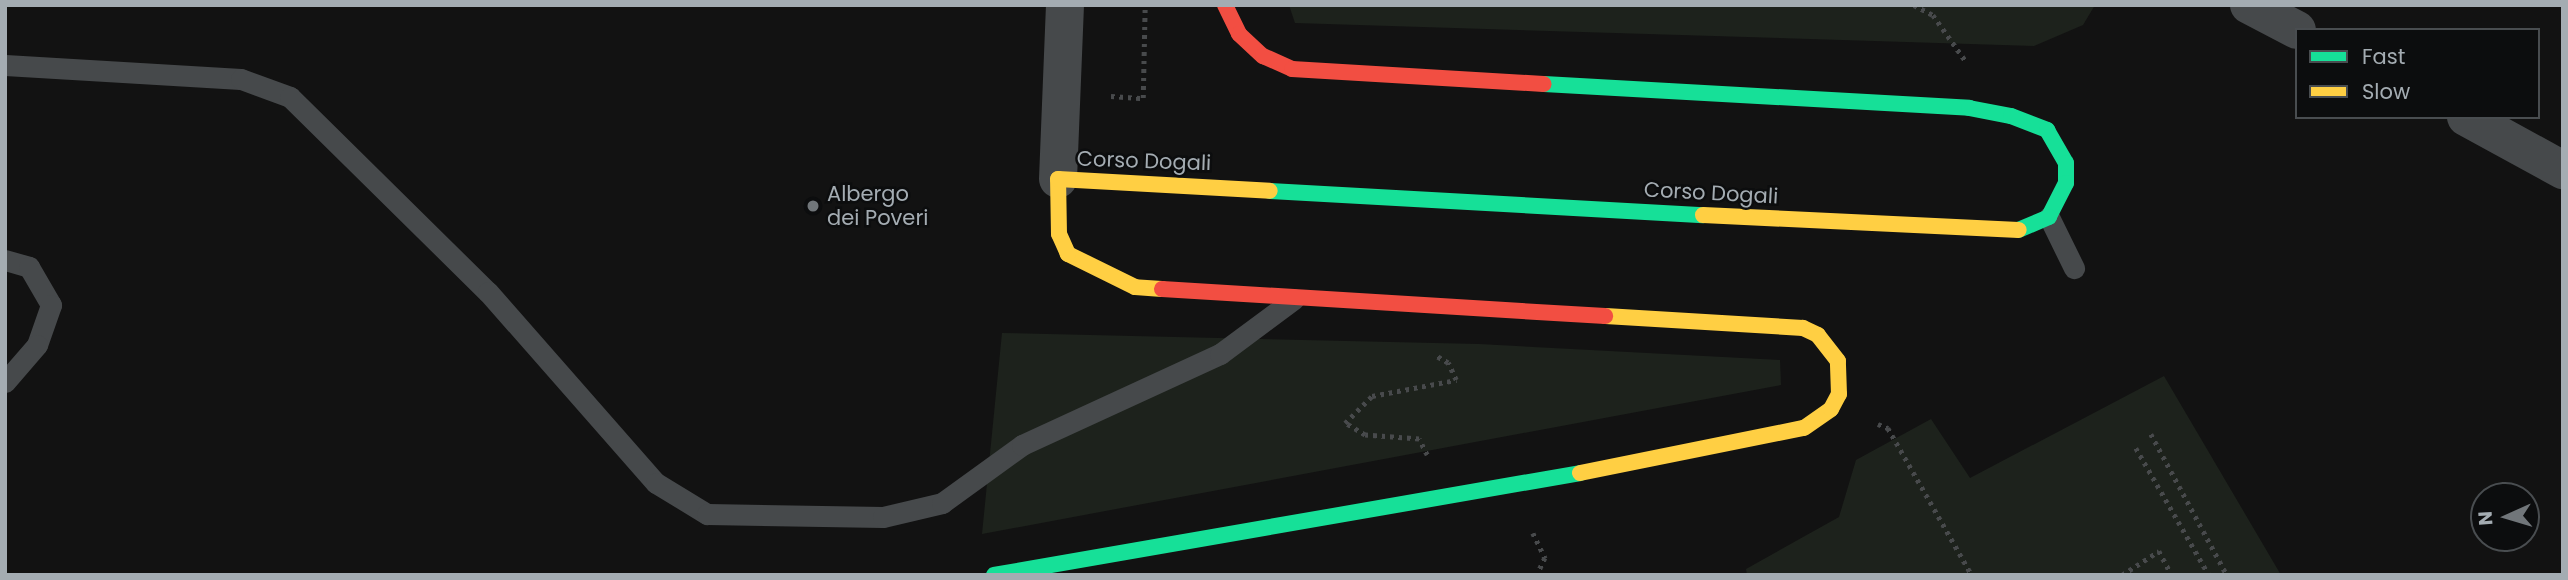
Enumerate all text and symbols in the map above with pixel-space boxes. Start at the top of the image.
legend [2295,28,2540,119]
text: Fast [2362,42,2405,71]
text: Slow [2362,77,2410,106]
street label: Corso Dogali [1076,146,1212,176]
street label: Corso Dogali [1643,177,1779,209]
place label: Albergo dei Poveri [827,181,928,231]
marker: Albergo dei Poveri [805,198,821,214]
north arrow [2470,482,2540,552]
text: N [2472,510,2500,526]

